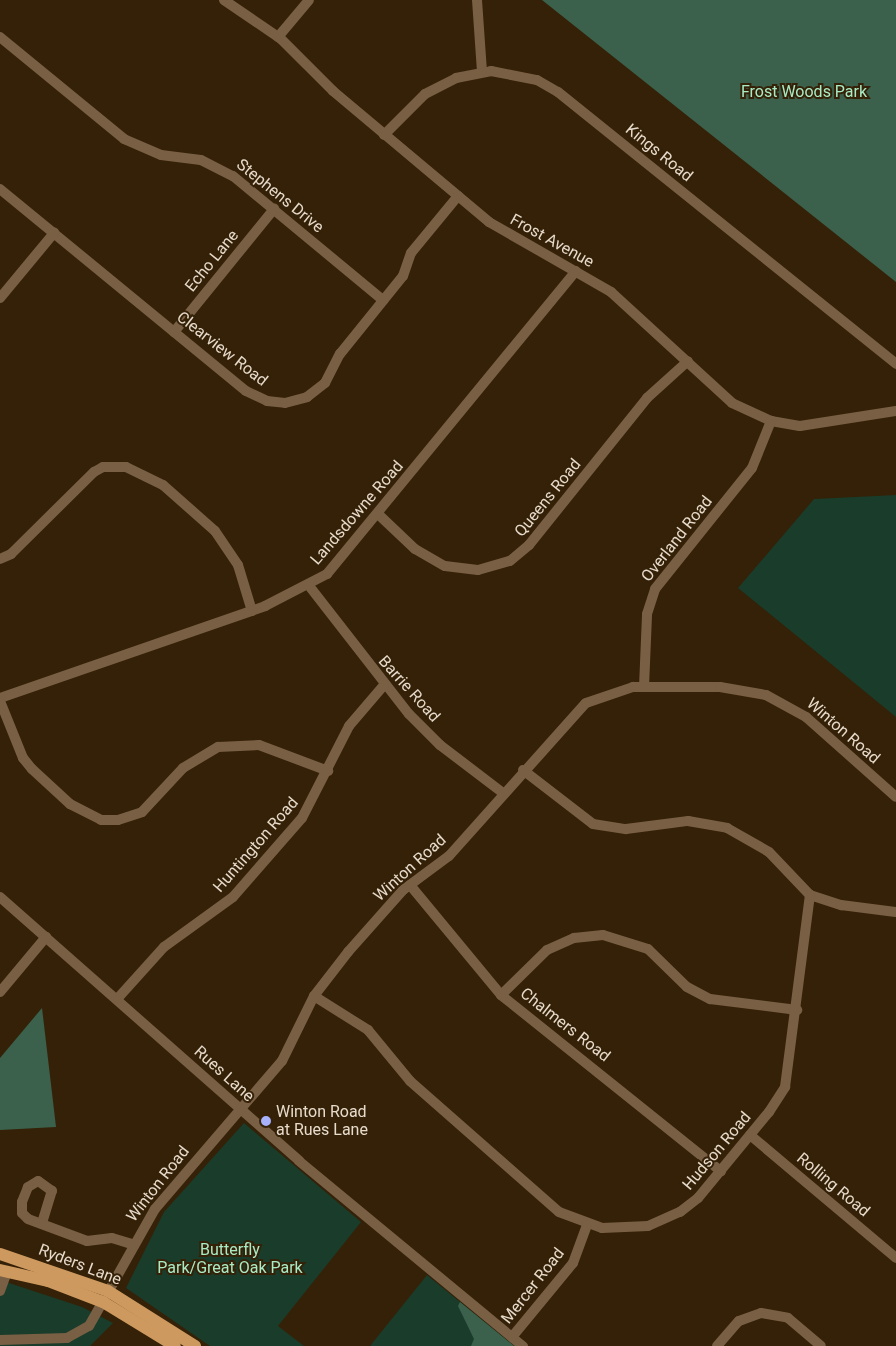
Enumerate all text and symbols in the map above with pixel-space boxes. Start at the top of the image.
park label: Frost Woods Park [741,82,867,102]
street label: Kings Road [622,120,696,186]
street label: Stephens Drive [233,155,327,237]
street label: Frost Avenue [507,210,597,272]
street label: Echo Lane [181,226,243,296]
street label: Clearview Road [173,308,271,390]
street label: Queens Road [511,455,585,541]
street label: Landsdowne Road [307,457,407,569]
street label: Overland Road [638,492,716,586]
street label: Barrie Road [374,652,444,726]
street label: Winton Road [802,694,884,768]
street label: Huntington Road [209,794,303,896]
street label: Winton Road [370,831,450,905]
street label: Chalmers Road [516,984,614,1066]
street label: Rues Lane [190,1042,258,1106]
place label: Winton Road at Rues Lane [276,1102,368,1140]
street label: Hudson Road [679,1108,755,1194]
marker: Winton Road at Rues Lane [260,1115,272,1127]
street label: Winton Road [123,1142,193,1226]
street label: Rolling Road [793,1149,873,1221]
street label: Ryders Lane [36,1240,124,1290]
park label: Butterfly Park/Great Oak Park [157,1240,303,1278]
street label: Mercer Road [498,1244,568,1328]

